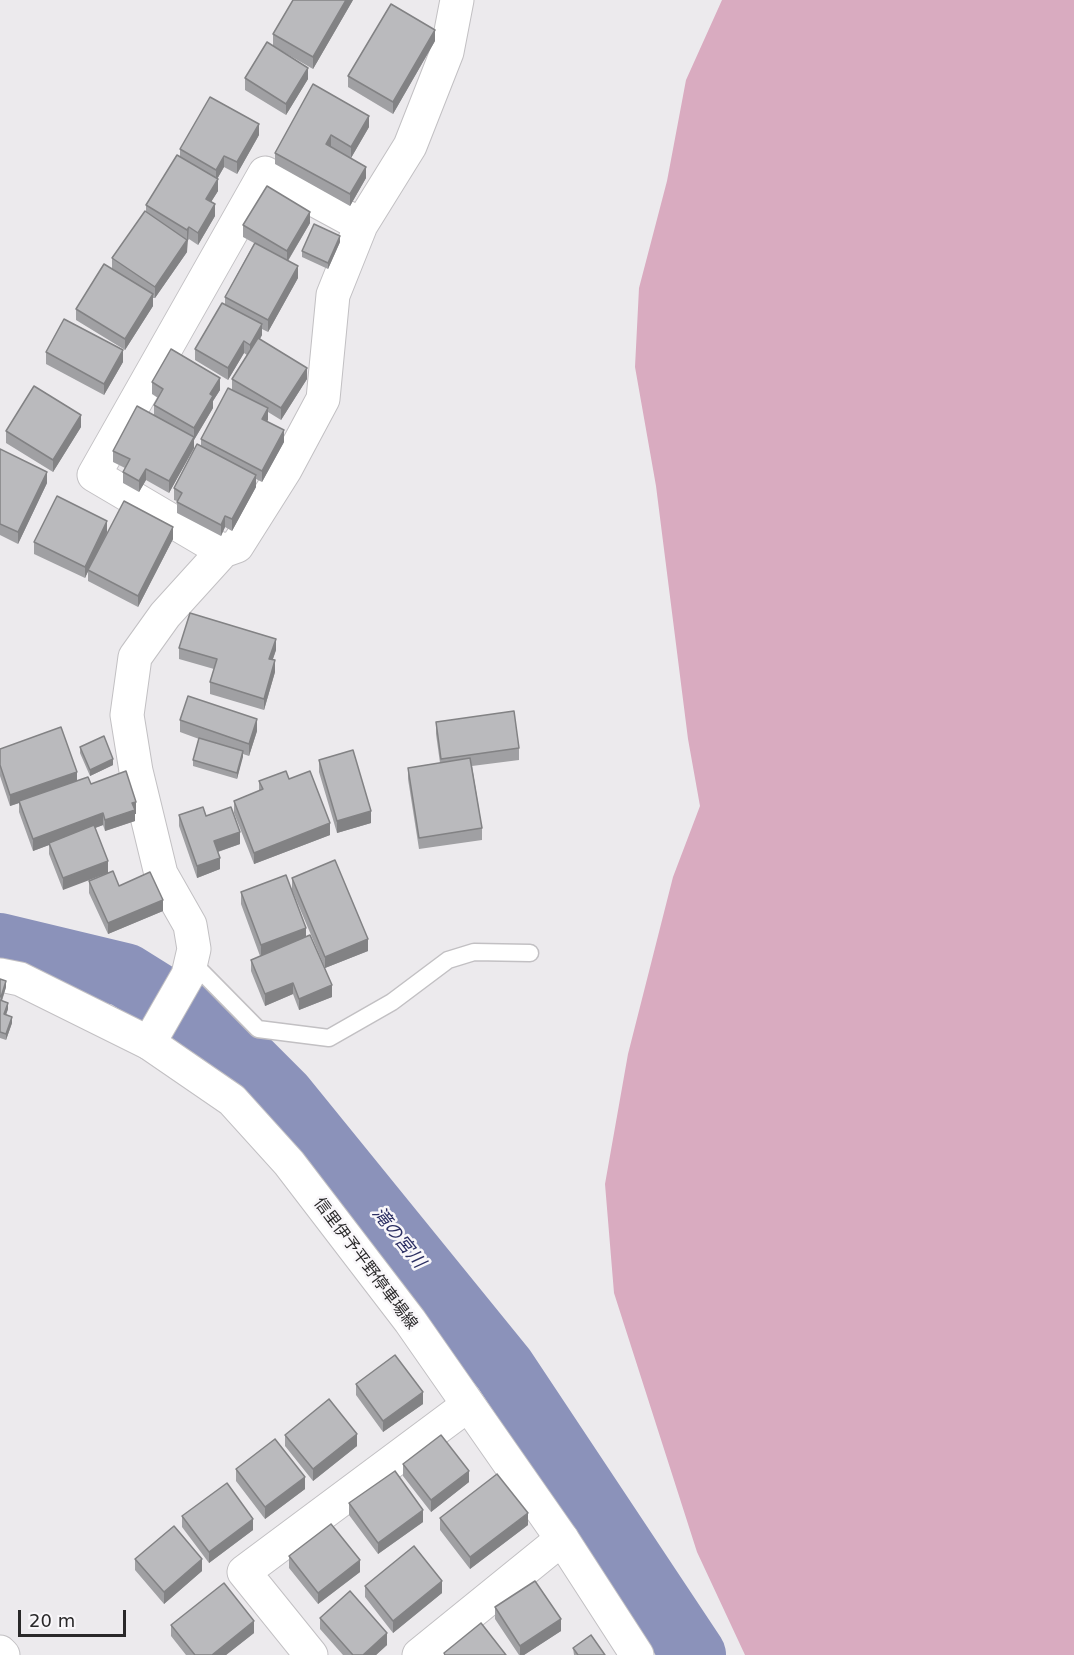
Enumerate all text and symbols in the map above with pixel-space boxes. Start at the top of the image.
street label: 信里伊予平野停車場線 [309,1194,421,1334]
water label: 滝の宮川 [367,1203,429,1273]
scale bar [21,1598,129,1636]
text: 20 m [29,1610,75,1631]

